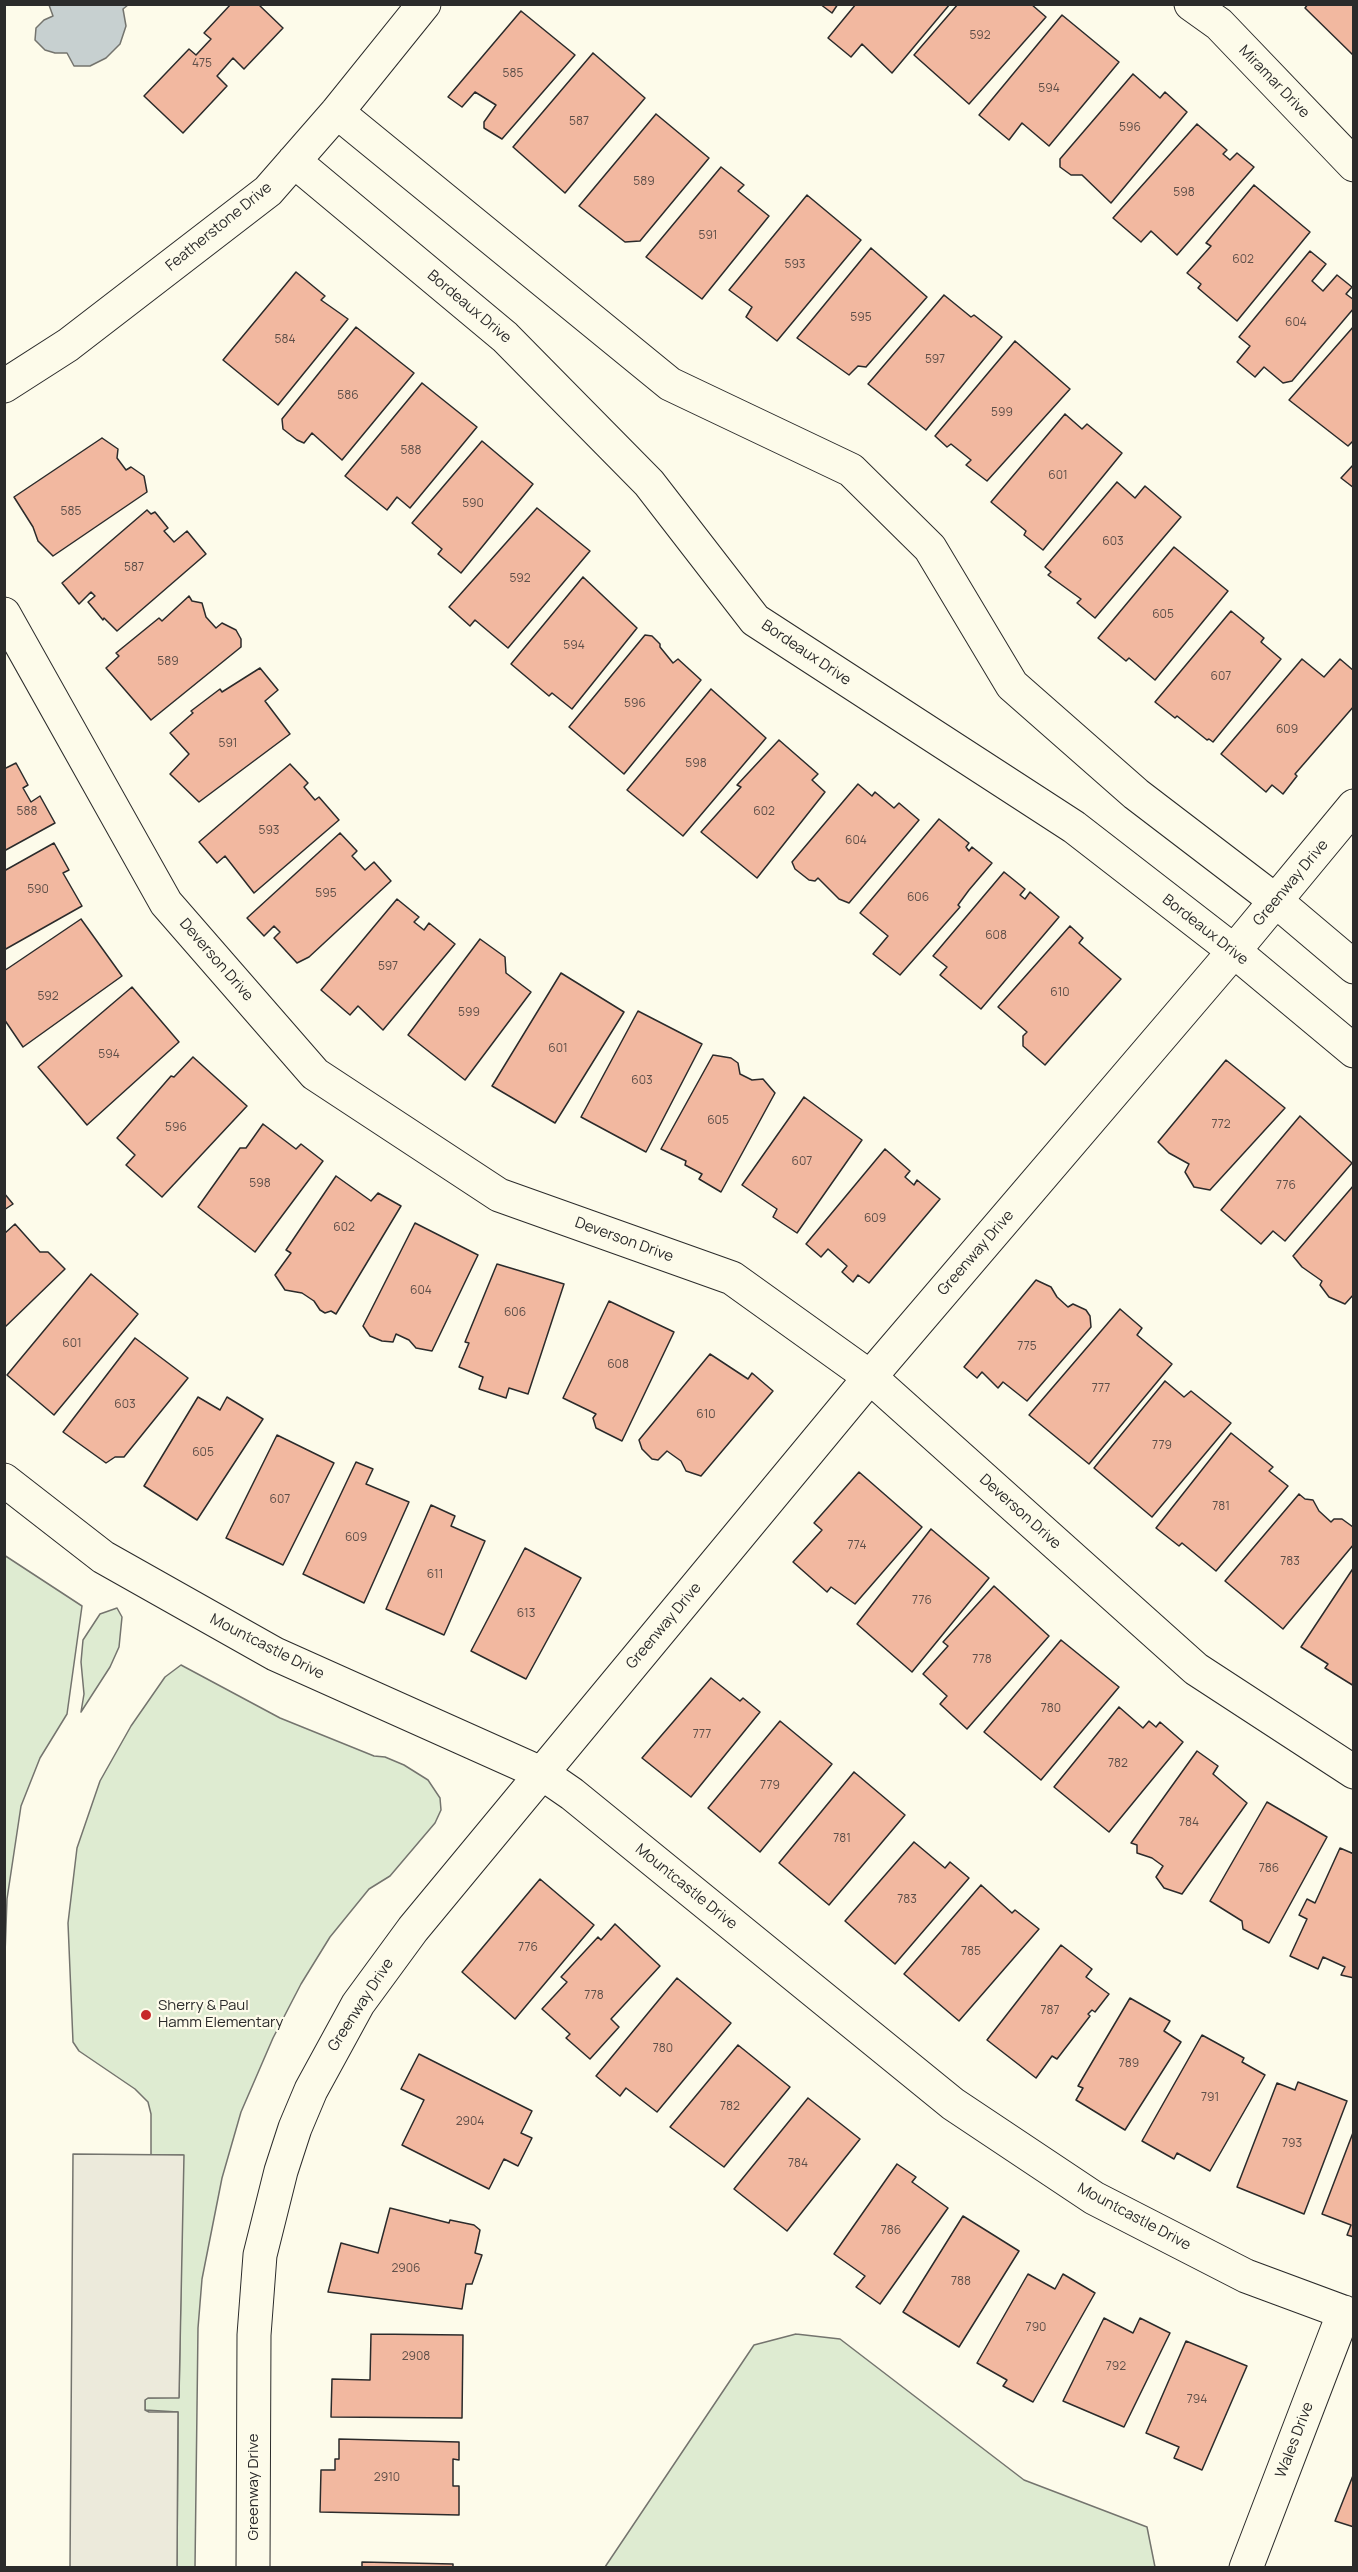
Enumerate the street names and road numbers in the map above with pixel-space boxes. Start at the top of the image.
street label: Miramar Drive [1235,42,1313,122]
street label: Featherstone Drive [162,179,276,275]
street label: Bordeaux Drive [423,267,515,347]
street label: Bordeaux Drive [758,616,854,690]
street label: Greenway Drive [1250,836,1332,930]
street label: Bordeaux Drive [1158,891,1252,969]
street label: Deverson Drive [175,915,257,1005]
street label: Greenway Drive [934,1207,1018,1299]
street label: Deverson Drive [572,1214,676,1266]
street label: Deverson Drive [976,1471,1064,1553]
street label: Greenway Drive [623,1579,705,1673]
street label: Mountcastle Drive [207,1610,327,1684]
street label: Mountcastle Drive [631,1840,741,1934]
street label: Greenway Drive [324,1955,398,2055]
street label: Mountcastle Drive [1074,2180,1194,2254]
street label: Wales Drive [1272,2399,1318,2481]
street label: Greenway Drive [245,2434,263,2540]

